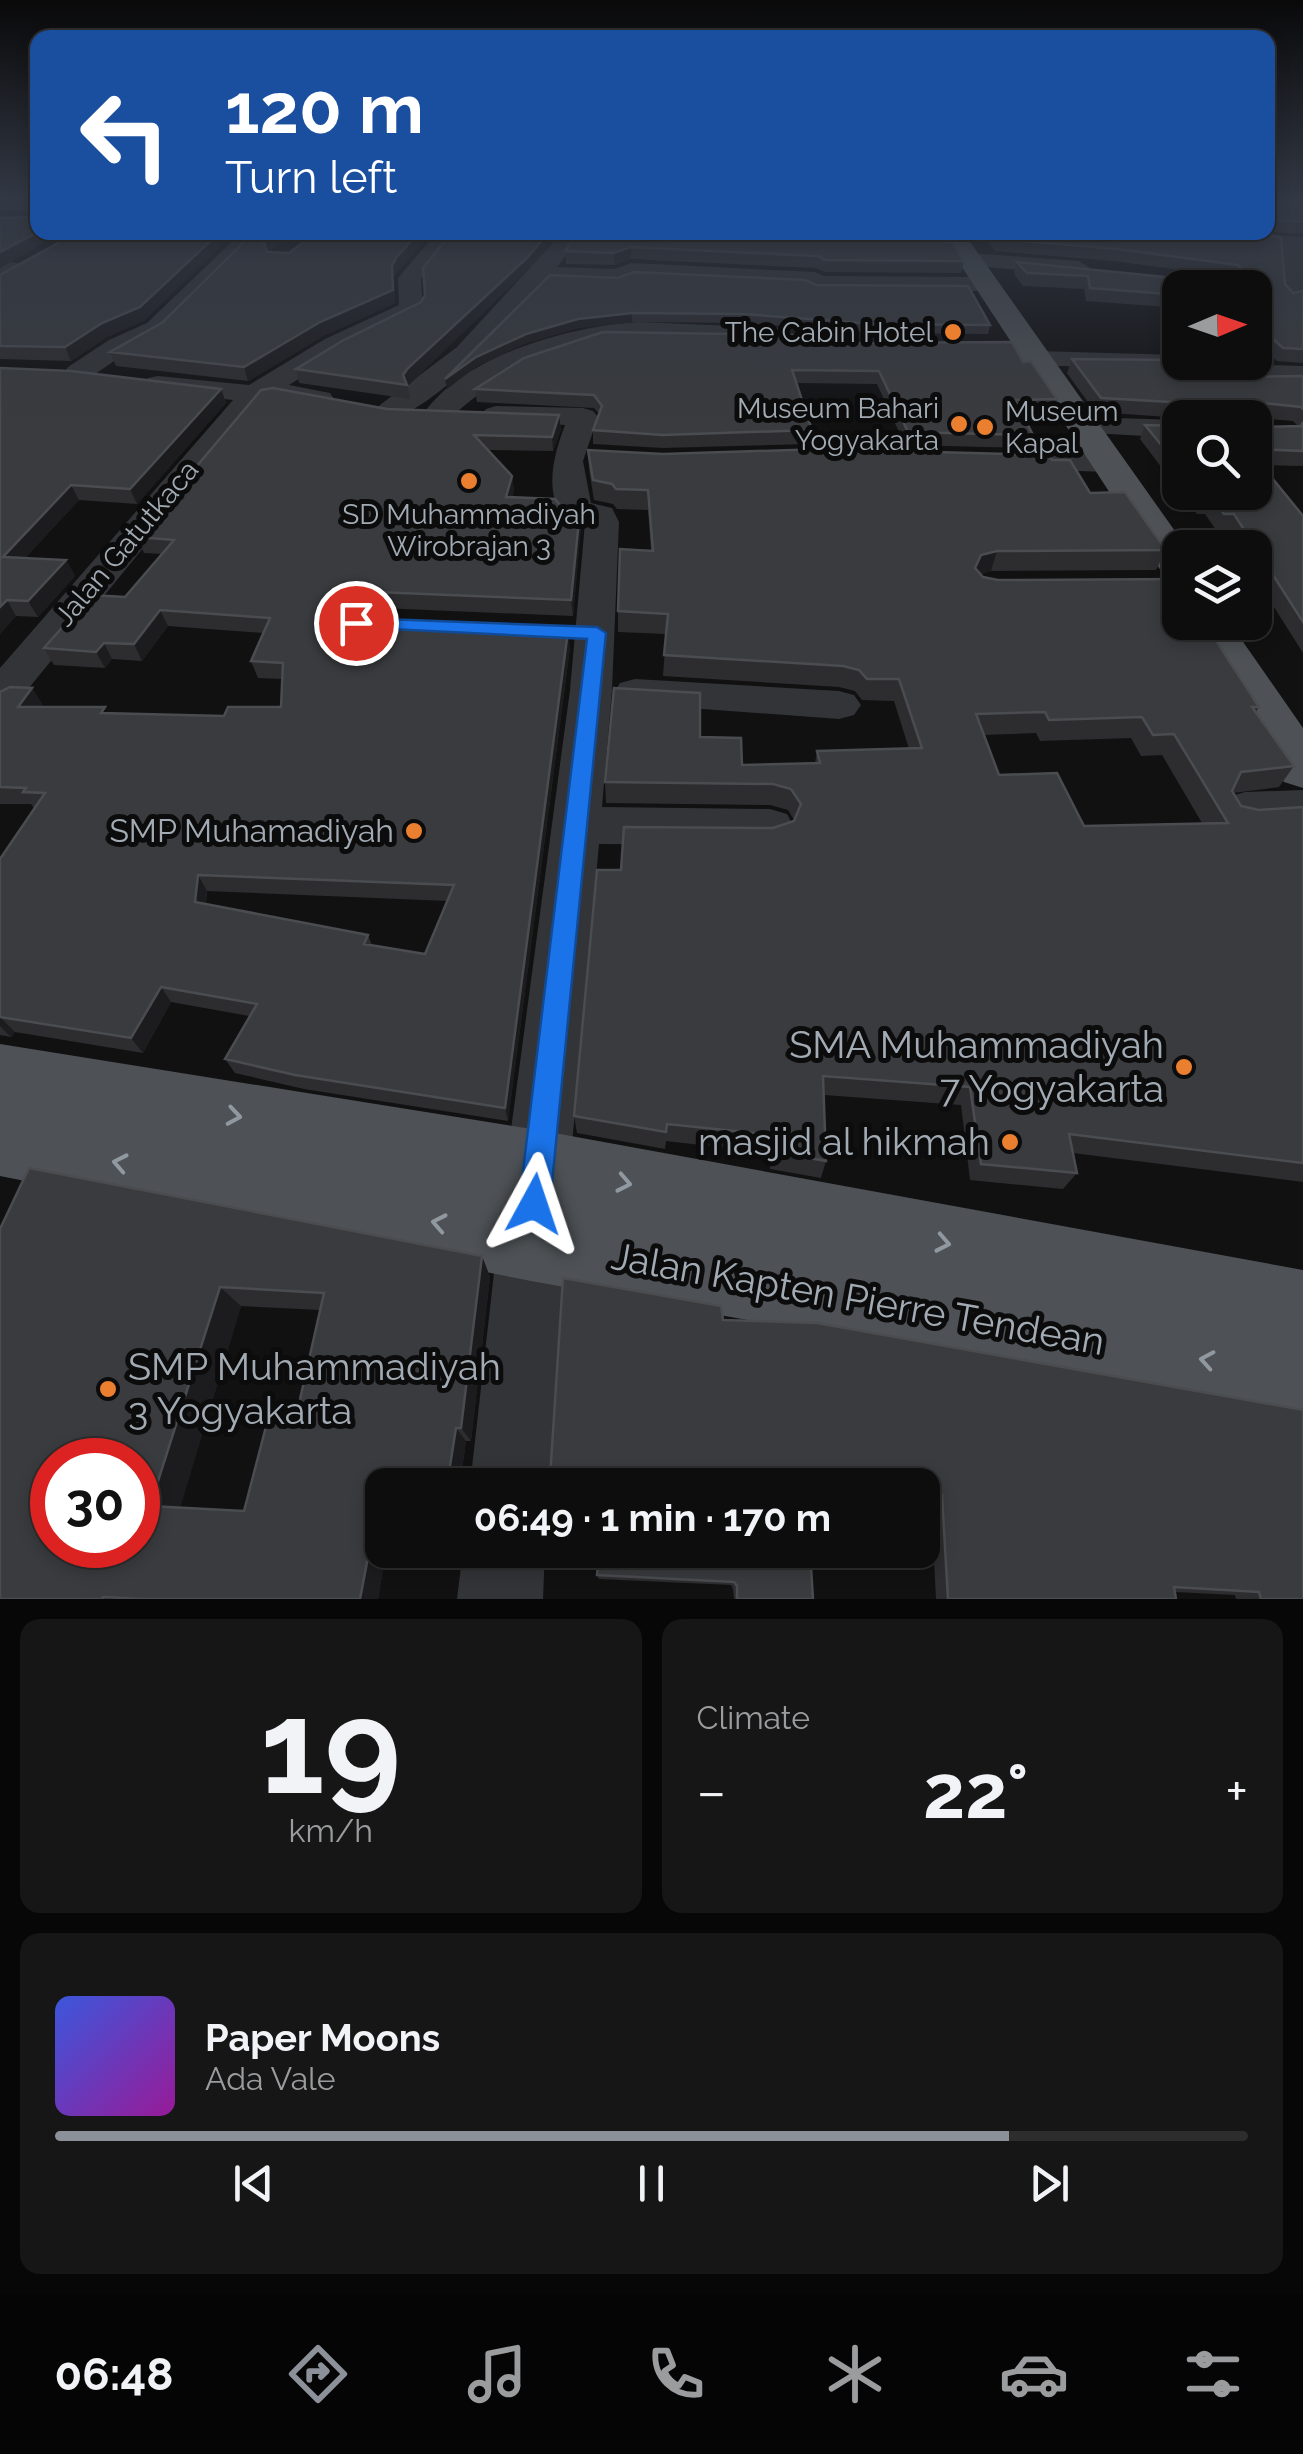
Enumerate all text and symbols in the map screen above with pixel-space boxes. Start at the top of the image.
text: 120 m [225,67,424,149]
icon: left [60,70,190,200]
text: Turn left [225,151,397,204]
north arrow [1162,270,1272,380]
map controls [1162,270,1272,640]
place label: The Cabin Hotel [725,316,933,349]
marker: The Cabin Hotel [942,321,964,343]
place label: Museum Bahari Yogyakarta [737,392,939,457]
place label: Museum Kapal [1005,395,1119,460]
button: search [1162,400,1272,510]
marker: Museum Bahari Yogyakarta [948,413,970,435]
marker: Museum Kapal [974,416,996,438]
street label: Jalan Gatutkaca [48,454,205,633]
marker: SD Muhammadiyah Wirobrajan 3 [458,470,480,492]
place label: SD Muhammadiyah Wirobrajan 3 [342,498,596,563]
button: layers [1162,530,1272,640]
pin [314,581,399,666]
icon: arrive [329,596,384,651]
place label: SMP Muhamadiyah [109,812,394,849]
marker: SMP Muhamadiyah [403,820,425,842]
place label: SMA Muhammadiyah 7 Yogyakarta [789,1022,1164,1111]
marker: SMA Muhammadiyah 7 Yogyakarta [1173,1056,1195,1078]
one-way arrow [226,1105,243,1126]
place label: masjid al hikmah [698,1119,990,1164]
marker: masjid al hikmah [999,1131,1021,1153]
position arrow [482,1152,586,1256]
one-way arrow [112,1153,128,1174]
one-way arrow [615,1172,632,1193]
one-way arrow [431,1214,448,1235]
one-way arrow [934,1232,951,1253]
street label: Jalan Kapten Pierre Tendean [608,1233,1108,1364]
place label: SMP Muhammadiyah 3 Yogyakarta [128,1344,501,1433]
one-way arrow [1199,1350,1215,1371]
marker: SMP Muhammadiyah 3 Yogyakarta [97,1378,119,1400]
speed limit sign: 30 [30,1438,160,1568]
text: 06:49 · 1 min · 170 m [474,1495,831,1540]
text: 19 [260,1671,401,1823]
text: Climate [697,1699,810,1736]
text: 22° [923,1747,1028,1836]
text: − [697,1759,726,1824]
text: + [1225,1759,1248,1824]
text: km/h [289,1812,373,1849]
text: Paper Moons [205,2015,440,2060]
text: Ada Vale [205,2060,336,2097]
icon: previous [226,2156,281,2211]
icon: pause [624,2156,679,2211]
icon: next [1022,2156,1077,2211]
icon: directions [283,2339,353,2409]
icon: music [462,2339,532,2409]
icon: phone [641,2339,711,2409]
icon: climate [820,2339,890,2409]
icon: car [999,2339,1069,2409]
icon: filters [1178,2339,1248,2409]
text: 06:48 [55,2348,174,2401]

